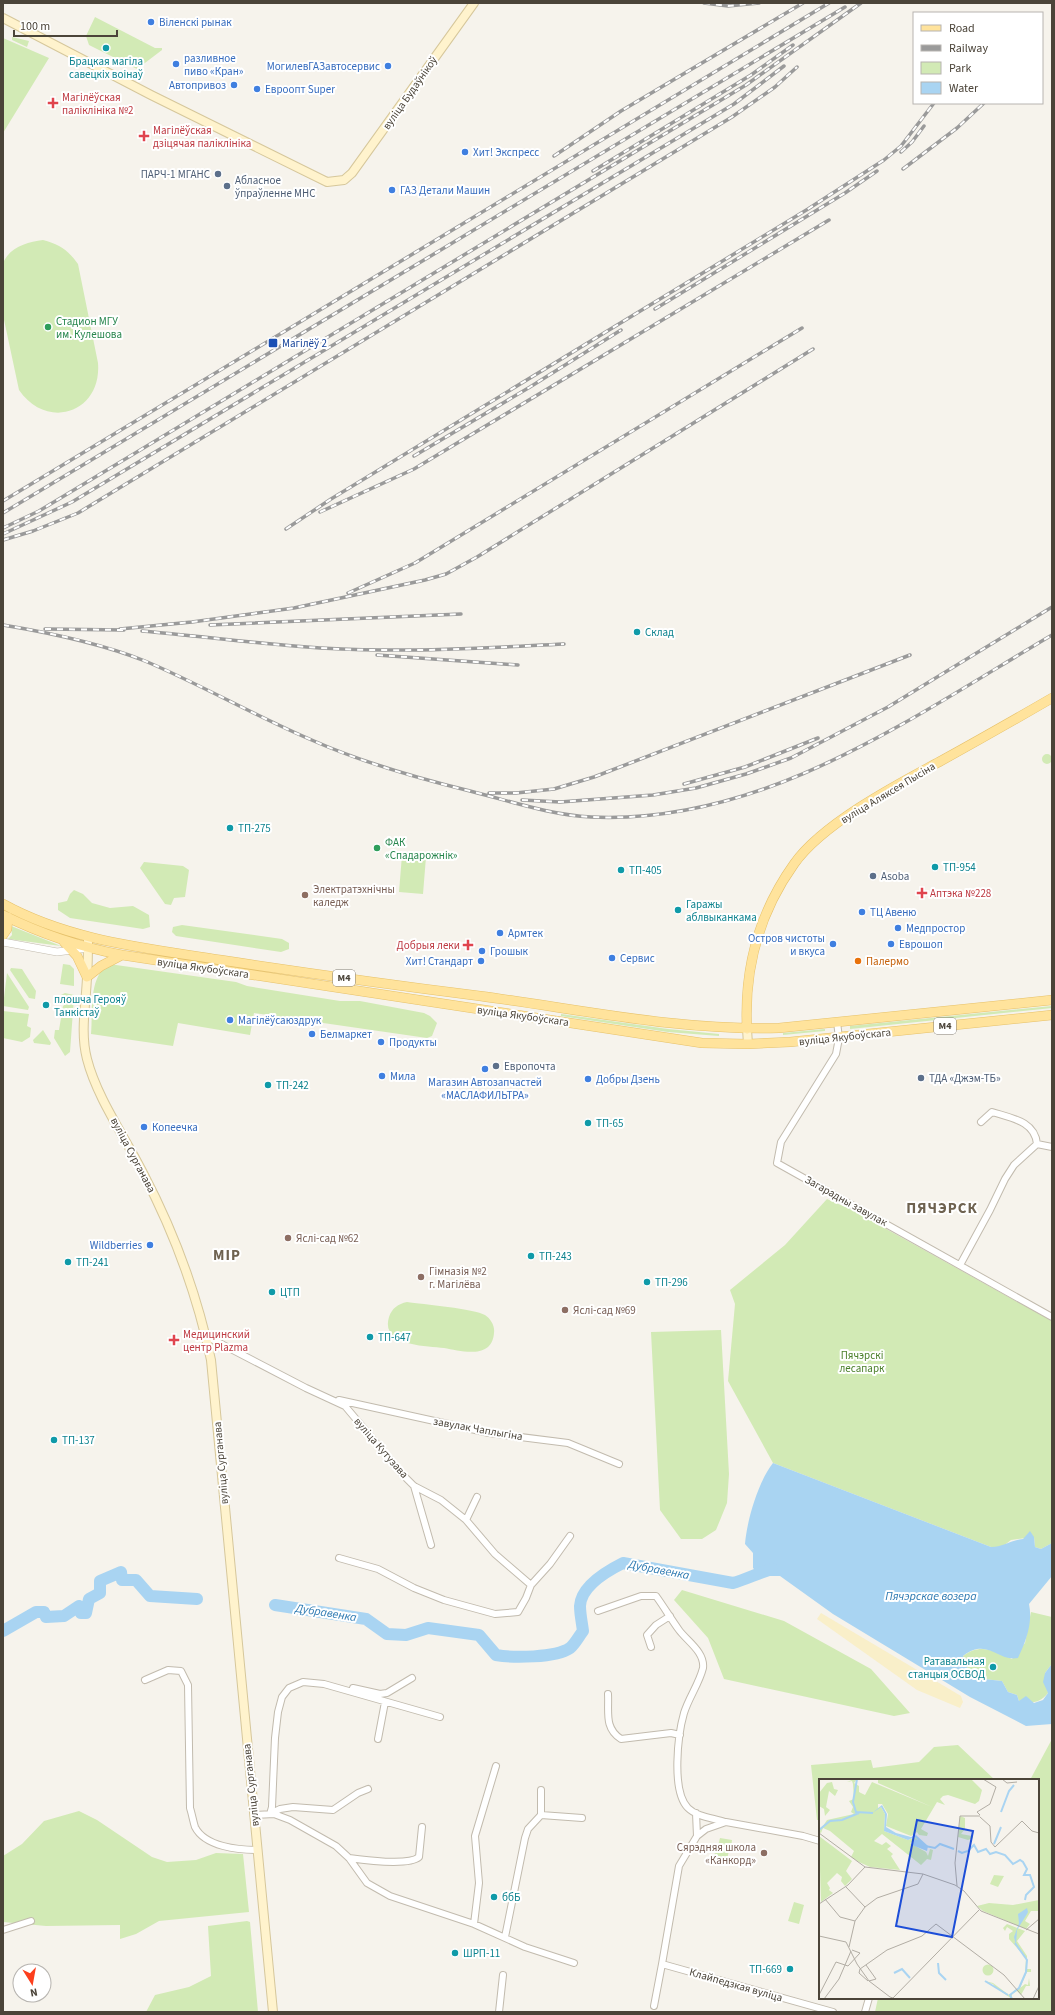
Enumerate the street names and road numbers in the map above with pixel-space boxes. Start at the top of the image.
street label: вуліца Будаўнікоў [379,53,441,133]
street label: вуліца Аляксея Пысіна [838,759,938,827]
street label: вуліца Якубоўскага [156,954,250,982]
road number: М4 [333,970,355,986]
street label: вуліца Якубоўскага [476,1002,570,1030]
road number: М4 [934,1018,956,1034]
street label: вуліца Якубоўскага [798,1025,892,1049]
street label: вуліца Сурганава [107,1115,159,1195]
street label: Загарадны завулак [802,1172,891,1230]
street label: вуліца Кутузава [350,1414,412,1482]
street label: завулак Чаплыгіна [432,1414,524,1444]
street label: вуліца Сурганава [210,1421,232,1505]
street label: вуліца Сурганава [239,1743,263,1827]
street label: Клайпедзкая вуліца [688,1965,784,2005]

